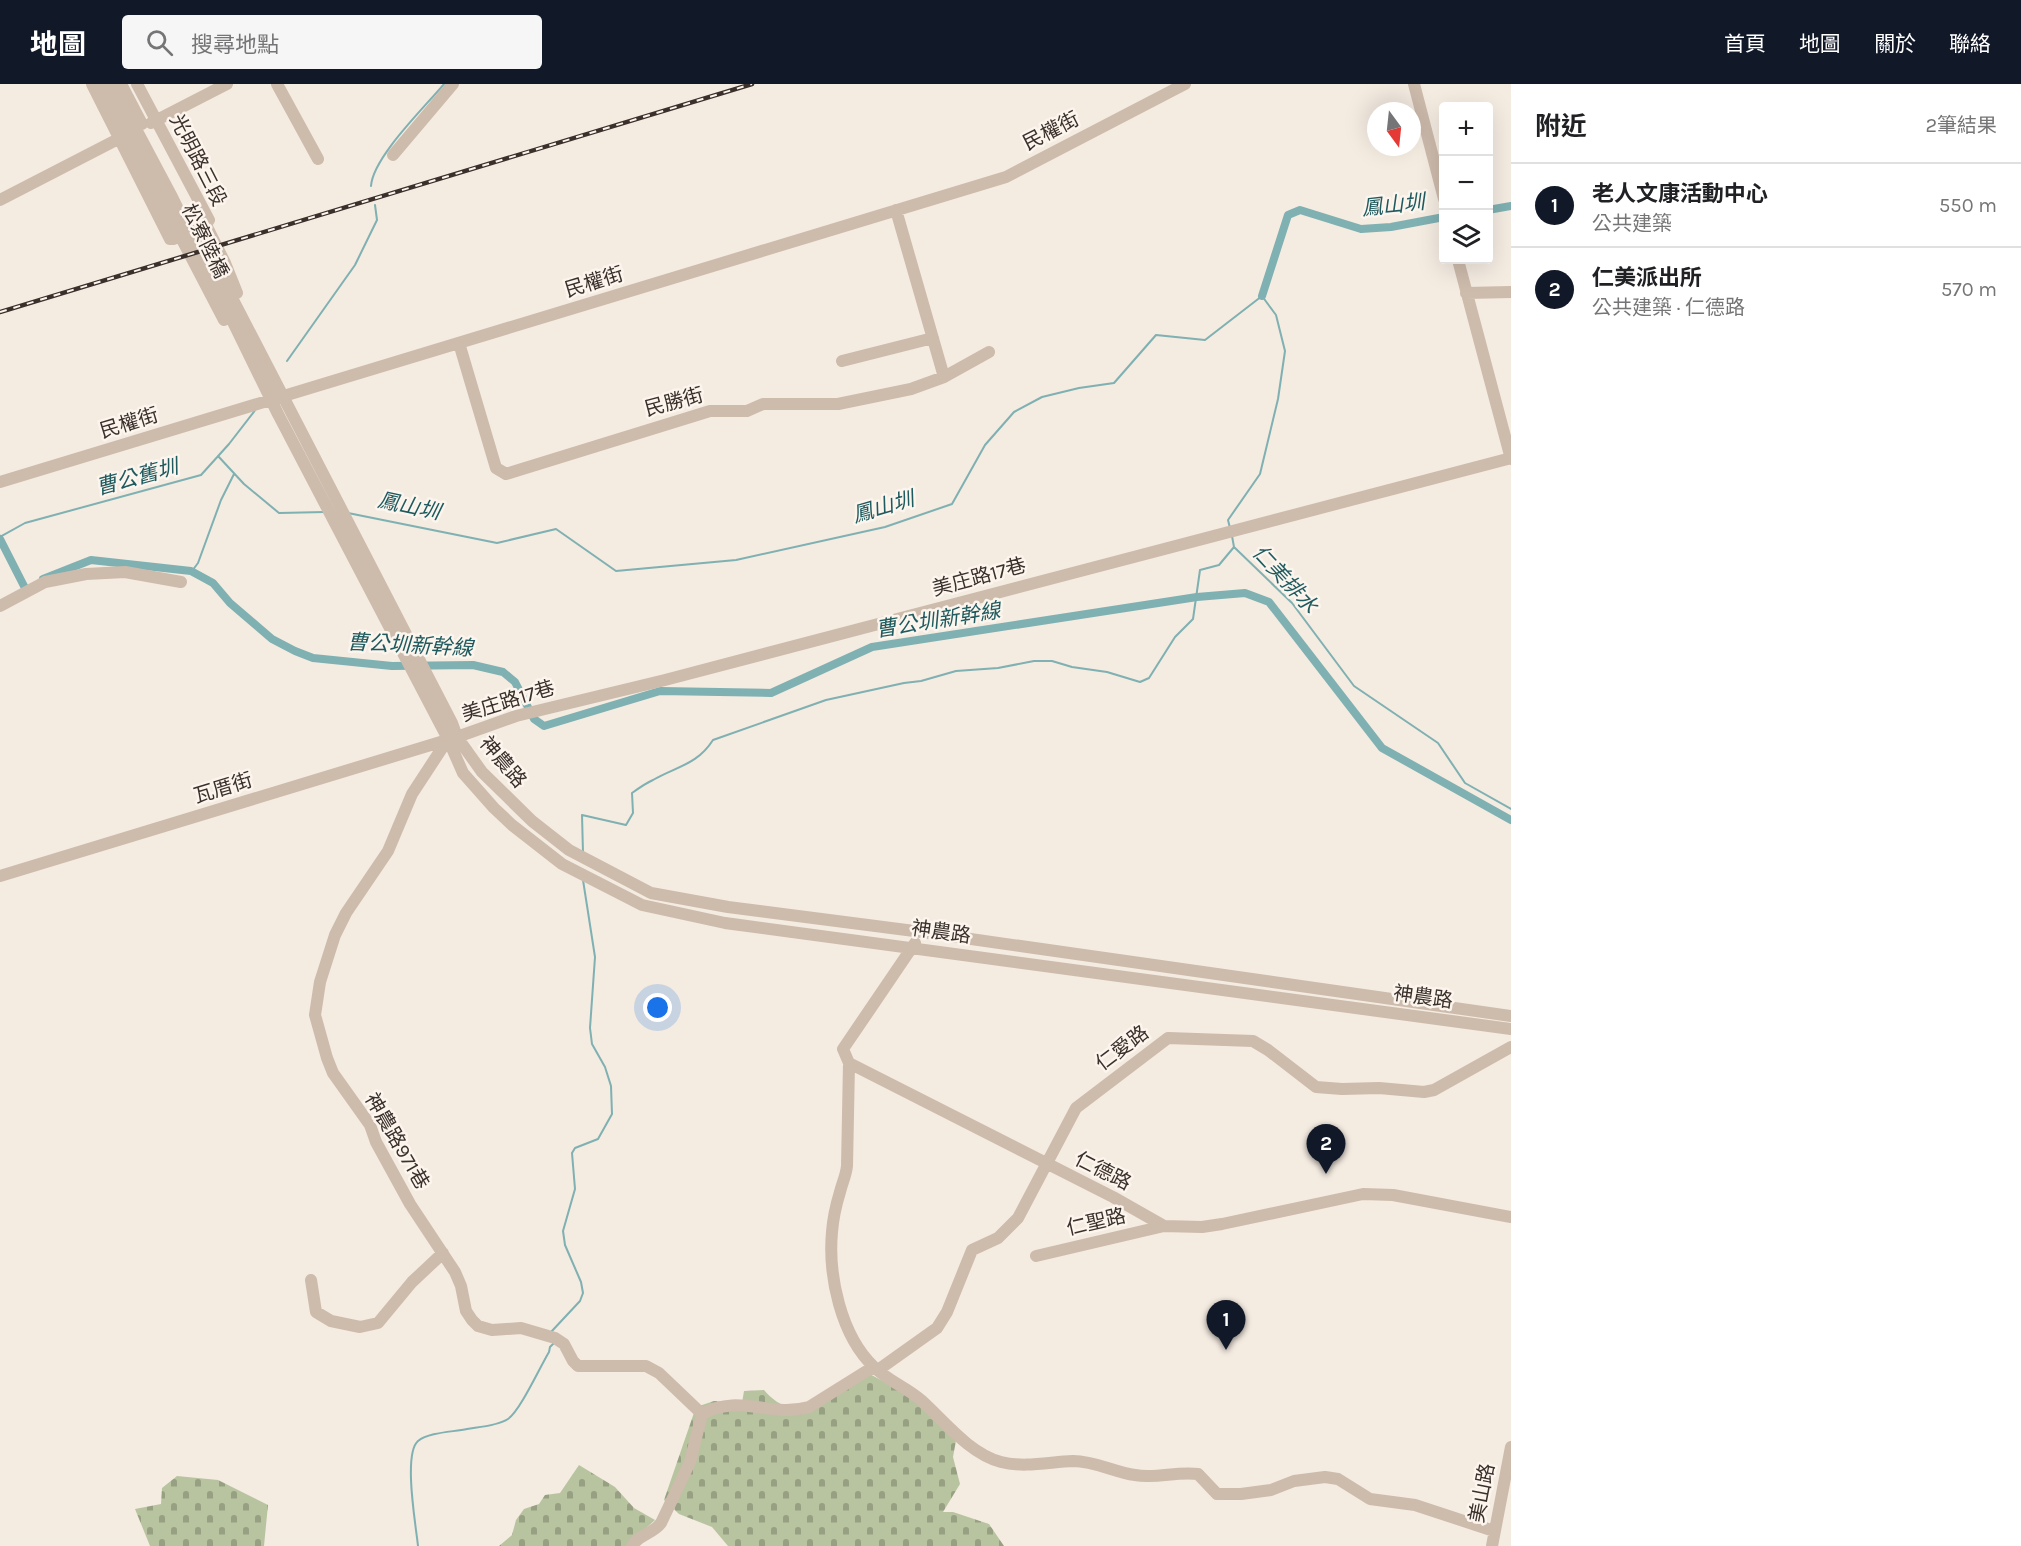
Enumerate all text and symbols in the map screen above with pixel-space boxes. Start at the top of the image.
search box [122,15,542,69]
icon: search [143,26,176,59]
text: 地圖 [30,28,86,61]
text: 搜尋地點 [191,32,279,58]
text: 首頁 [1724,32,1766,56]
text: 地圖 [1799,32,1841,56]
text: 關於 [1874,32,1916,56]
text: 聯絡 [1949,32,1991,56]
north arrow [1367,102,1421,156]
map controls [1439,102,1493,264]
button: + [1439,102,1493,156]
street label: 民權街 [1019,107,1083,155]
street label: 光明路三段 [165,110,231,210]
text: 附近 [1535,111,1587,142]
text: 2筆結果 [1925,114,1997,137]
button: − [1439,156,1493,210]
text: 老人文康活動中心 [1592,181,1768,207]
water label: 鳳山圳 [1360,189,1429,220]
text: 1 [1551,194,1558,217]
text: 550 m [1939,194,1997,217]
street label: 松寮陸橋 [177,200,233,282]
button: layers [1439,210,1493,264]
text: 公共建築 [1592,212,1672,235]
street label: 民權街 [562,262,626,302]
text: 仁美派出所 [1592,265,1702,291]
text: 2 [1548,278,1561,301]
text: 570 m [1941,278,1997,301]
text: 公共建築 · 仁德路 [1592,296,1745,319]
street label: 民勝街 [642,383,706,421]
street label: 民權街 [97,403,161,443]
water label: 曹公舊圳 [93,454,184,499]
water label: 鳳山圳 [849,486,919,527]
water label: 鳳山圳 [376,488,445,525]
water label: 仁美排水 [1248,540,1323,619]
street label: 美庄路17巷 [930,553,1028,601]
water label: 曹公圳新幹線 [874,598,1004,642]
water label: 曹公圳新幹線 [346,630,476,660]
street label: 美庄路17巷 [459,676,557,726]
street label: 神農路 [475,732,531,792]
street label: 瓦厝街 [191,768,255,808]
street label: 神農路 [910,916,972,948]
street label: 神農路 [1392,981,1454,1013]
your location [643,993,672,1022]
street label: 仁愛路 [1091,1021,1153,1075]
street label: 神農路971巷 [360,1089,434,1193]
pin: 2 [1306,1124,1346,1174]
street label: 仁德路 [1071,1147,1135,1195]
street label: 仁聖路 [1064,1204,1128,1240]
pin: 1 [1206,1300,1246,1350]
street label: 美山路 [1465,1461,1499,1525]

